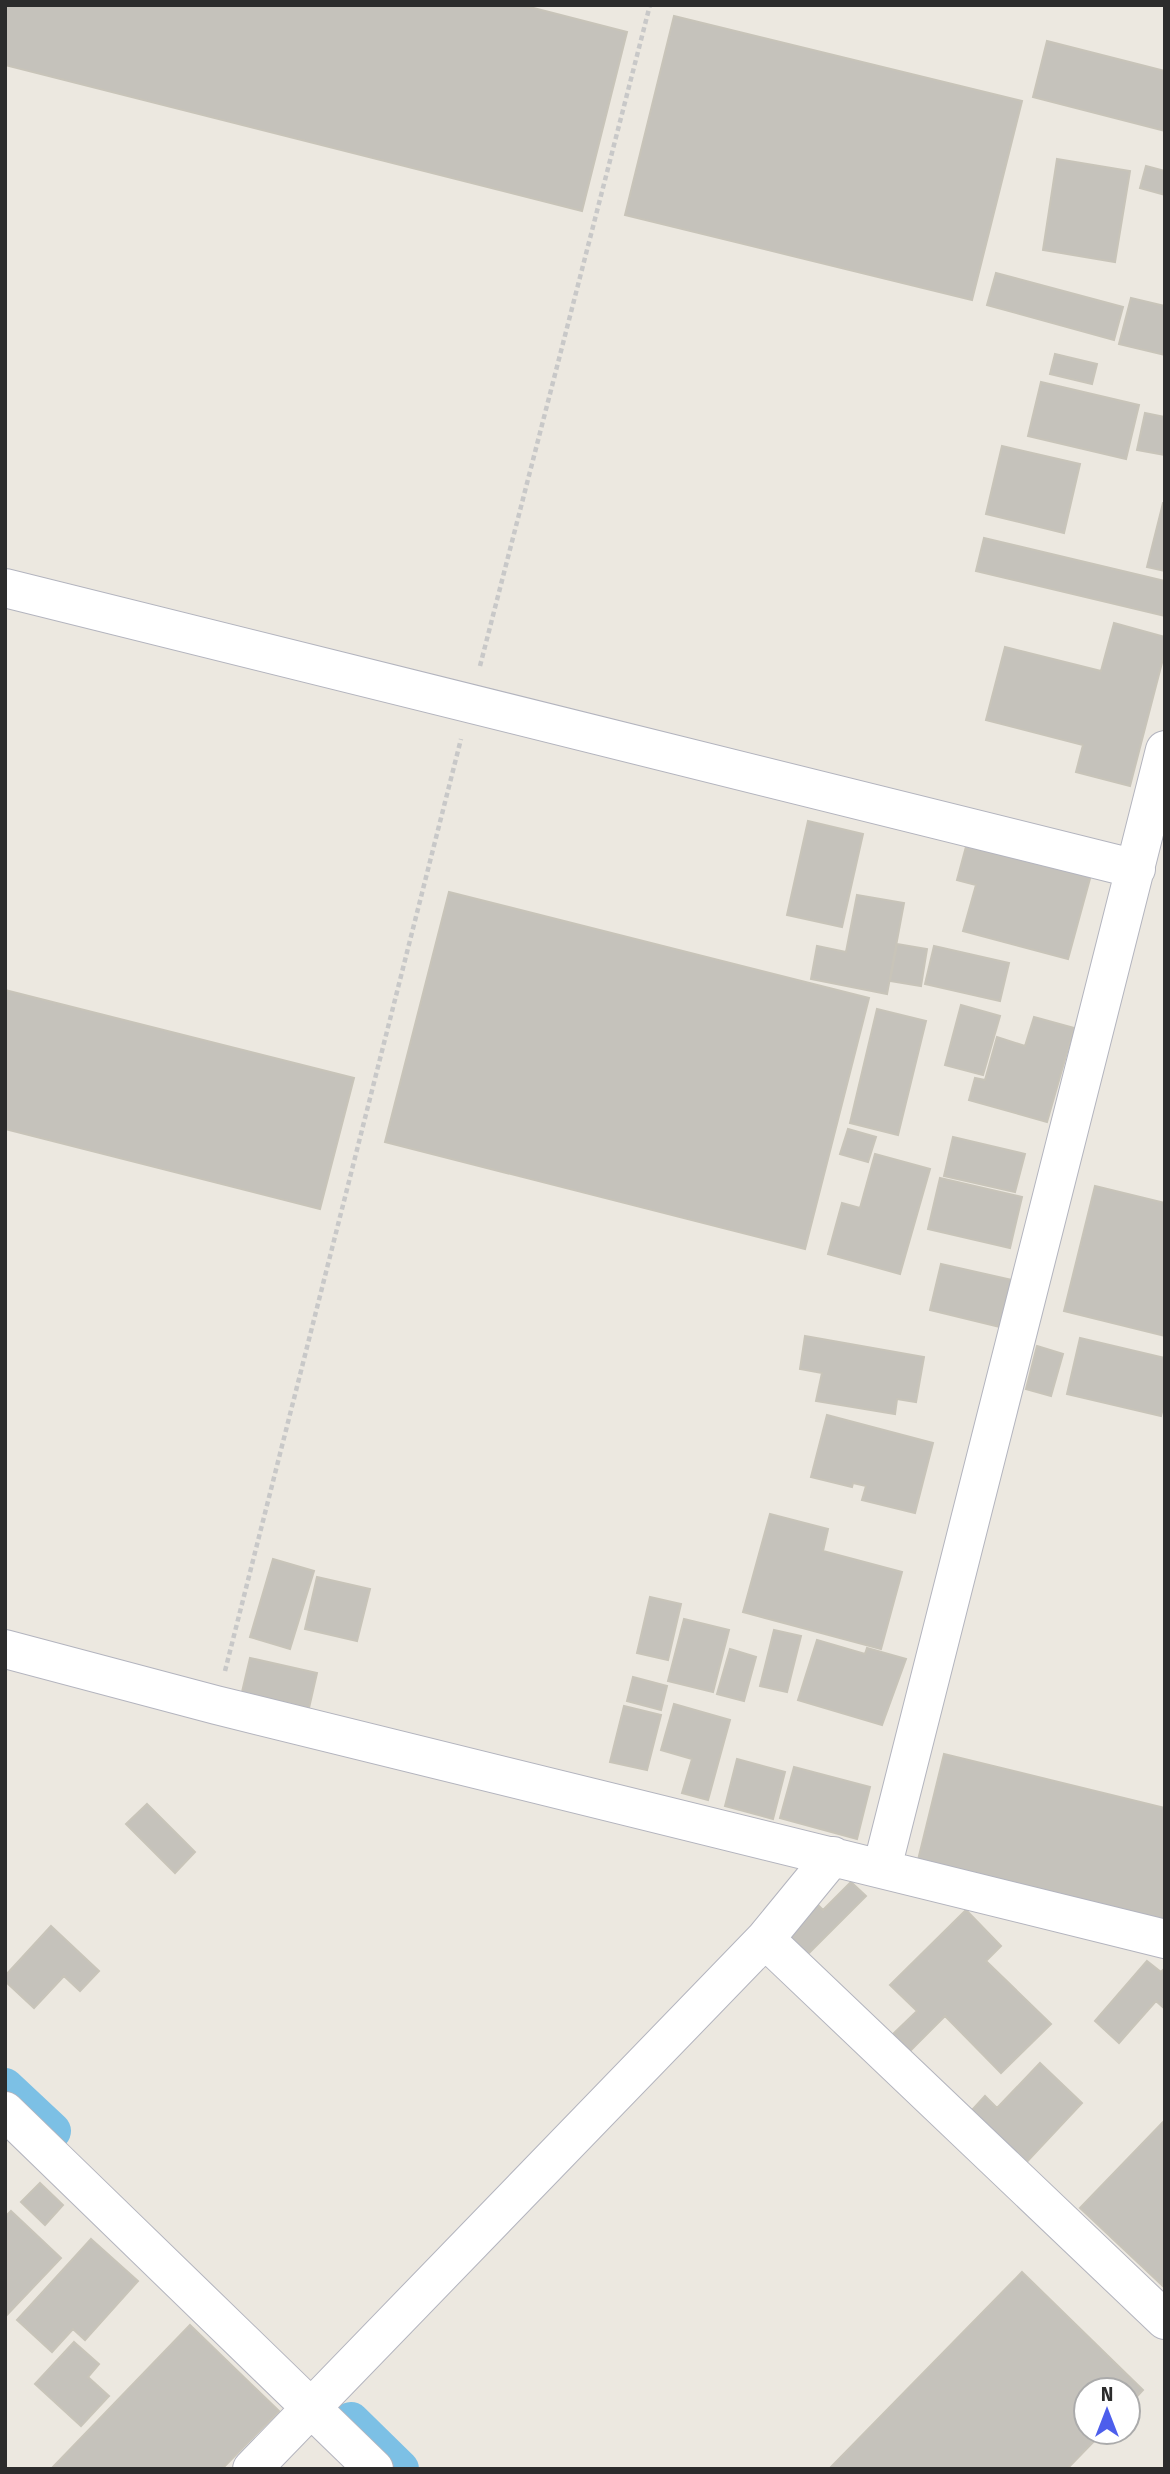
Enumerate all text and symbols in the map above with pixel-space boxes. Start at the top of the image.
north arrow [1072,2376,1142,2446]
text: N [1101,2383,1113,2406]

